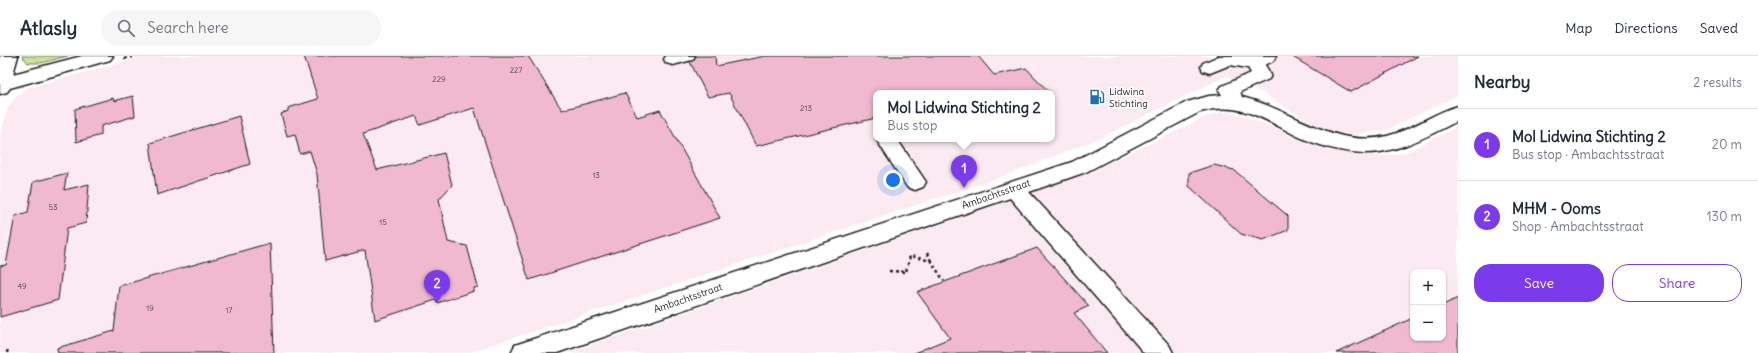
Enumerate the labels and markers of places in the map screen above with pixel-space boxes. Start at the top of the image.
place label: Lidwina Stichting [1109,85,1148,110]
fuel station icon: Lidwina Stichting [1088,88,1106,106]
pin: 1 [951,155,977,188]
pin: 2 [424,270,450,303]

